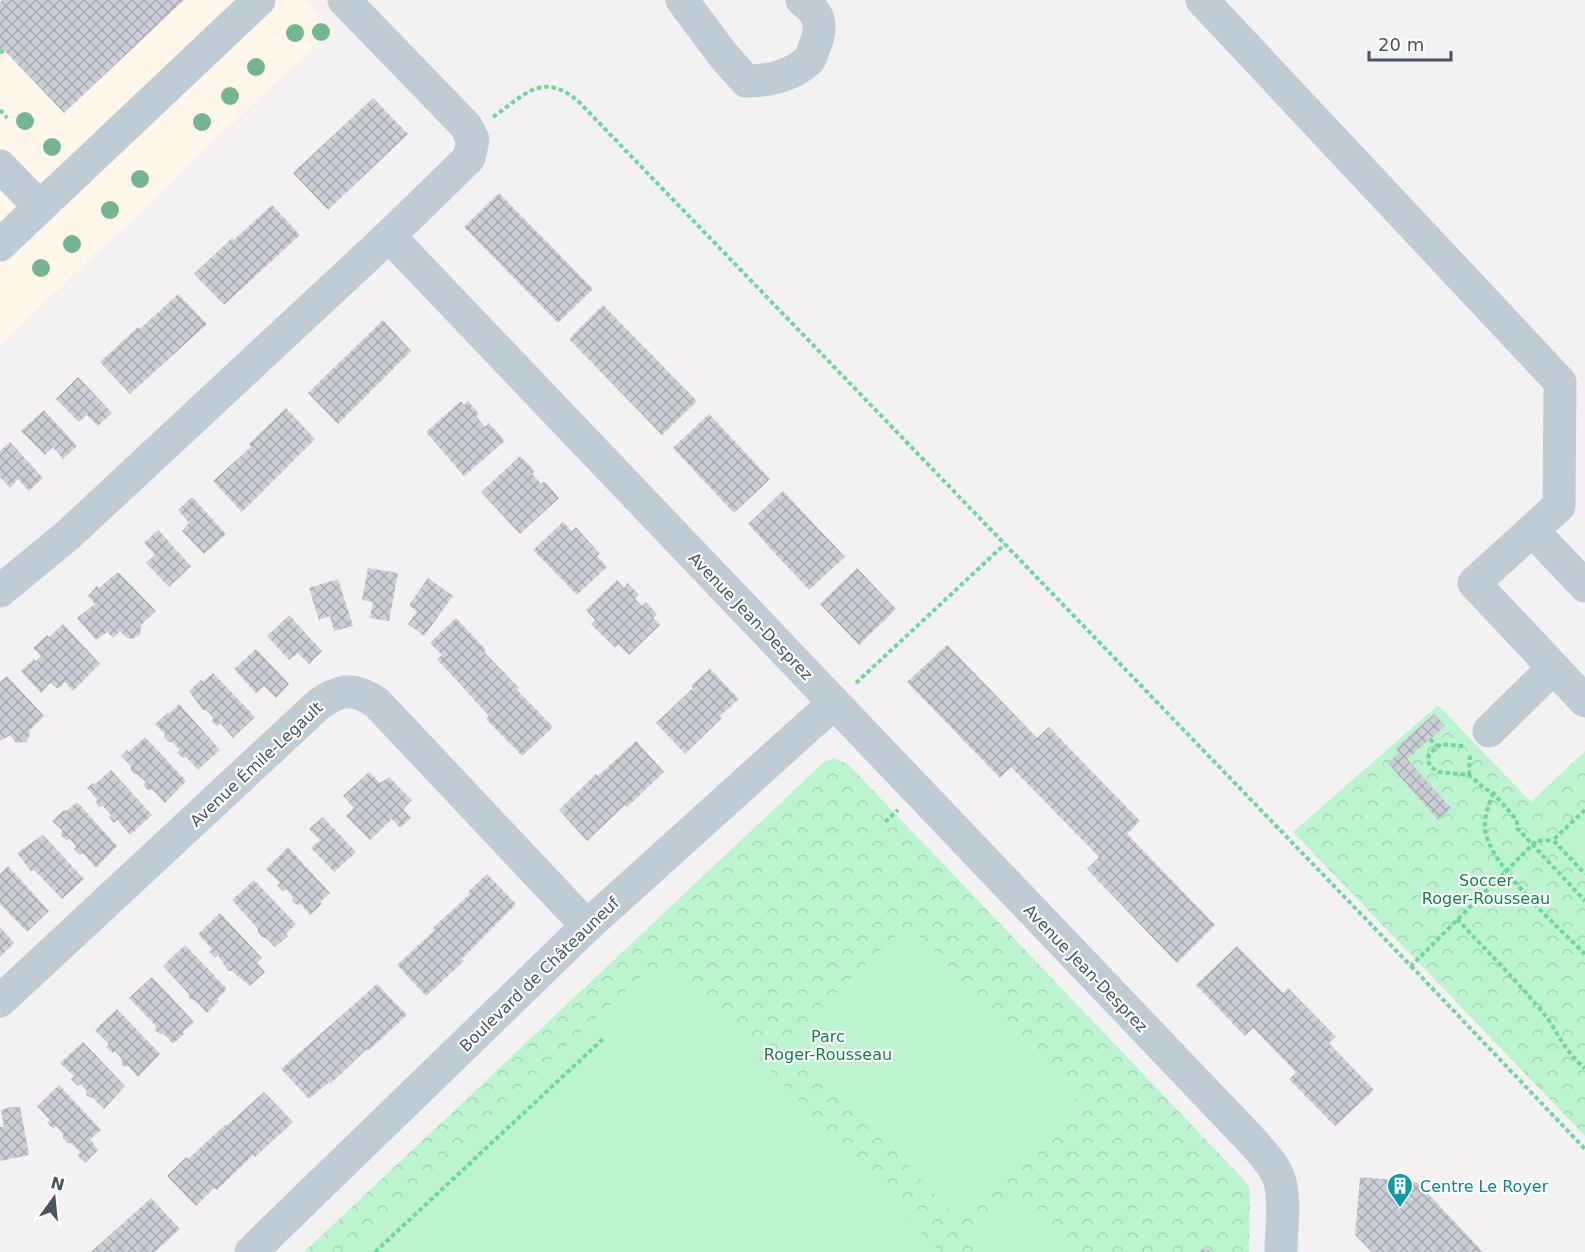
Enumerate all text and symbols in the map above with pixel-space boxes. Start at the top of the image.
scale bar [1369,24,1452,62]
text: 20 m [1378,34,1424,55]
street label: Avenue Jean-Desprez [685,549,816,684]
street label: Avenue Émile-Legault [186,698,326,831]
park label: Soccer Roger-Rousseau [1422,871,1550,908]
street label: Boulevard de Châteauneuf [456,893,623,1056]
street label: Avenue Jean-Desprez [1020,901,1151,1036]
park label: Parc Roger-Rousseau [764,1027,892,1064]
north arrow [24,1168,84,1228]
building icon: Centre Le Royer [1385,1171,1415,1209]
text: N [49,1173,67,1195]
place label: Centre Le Royer [1420,1177,1549,1196]

